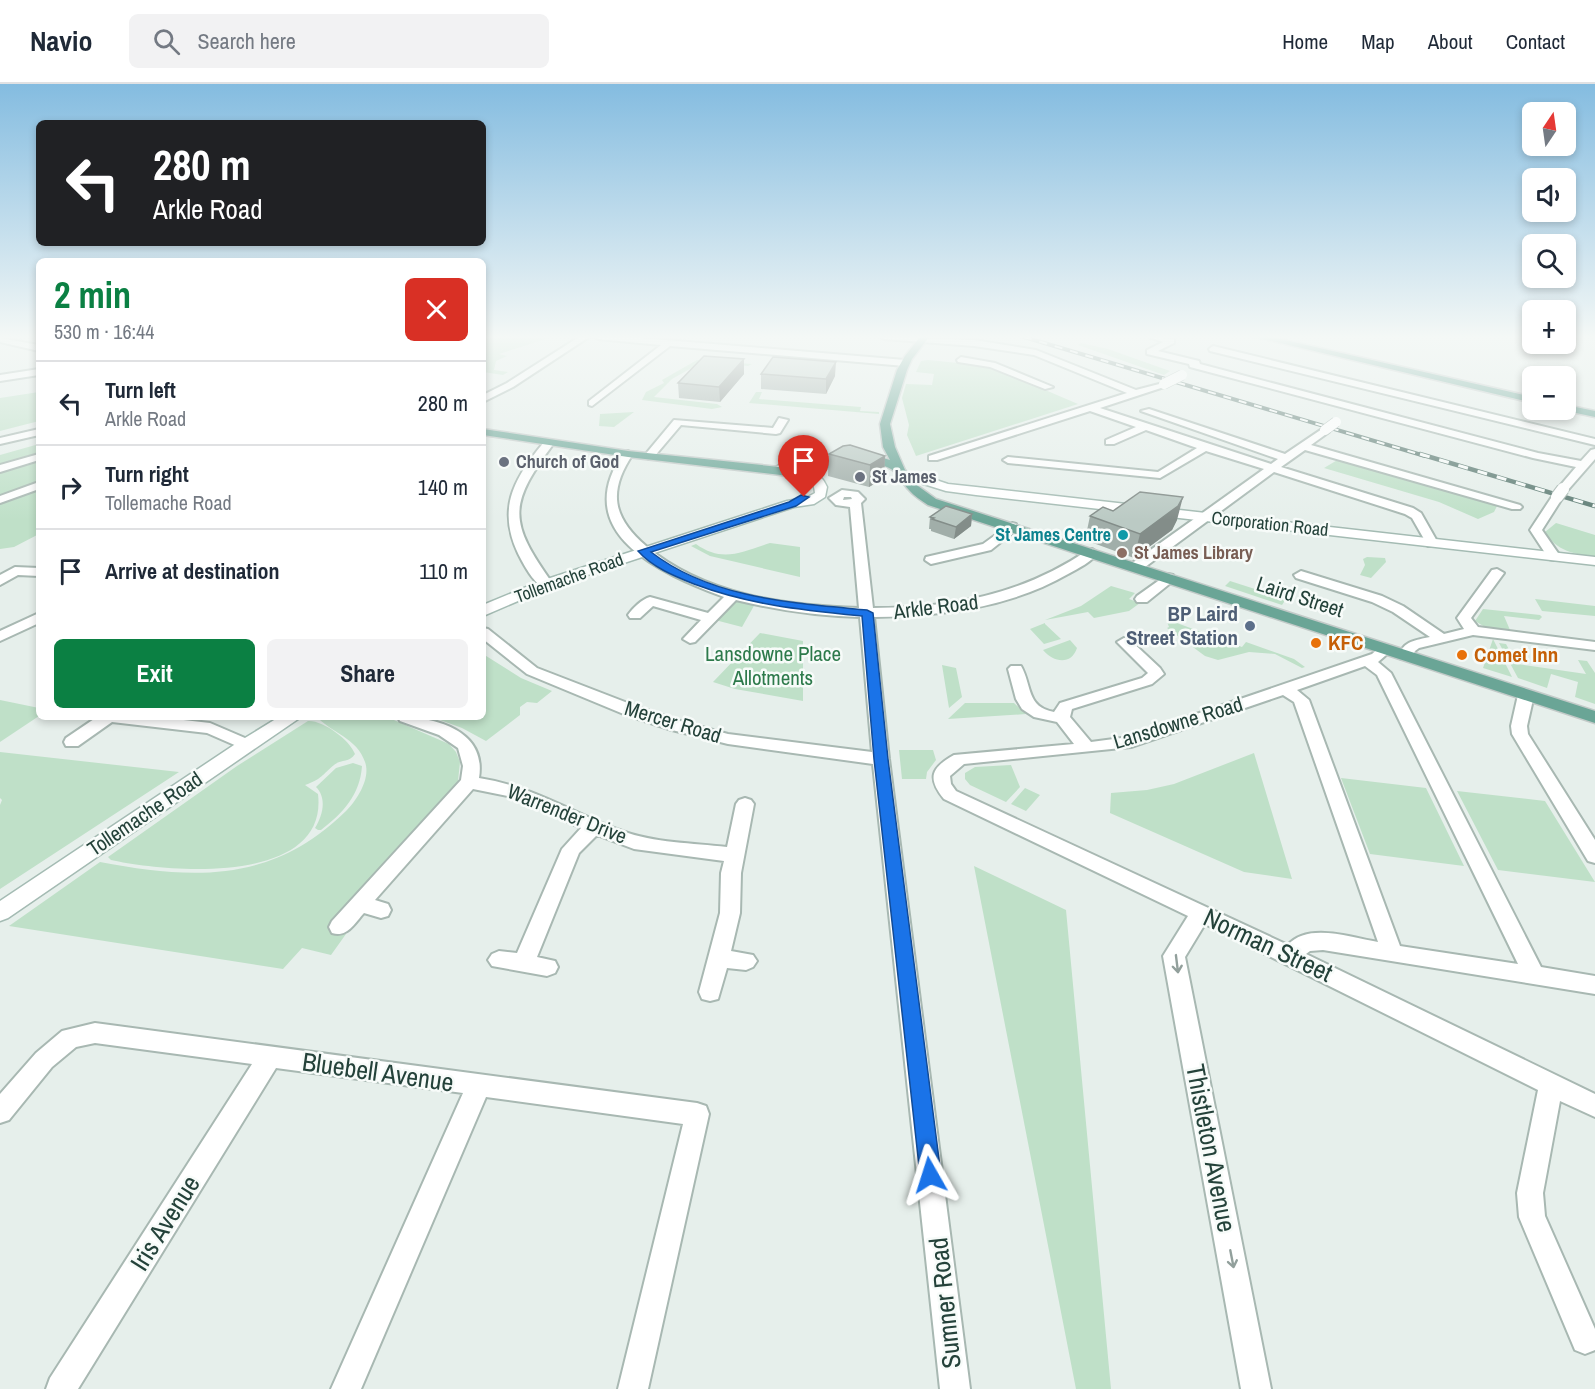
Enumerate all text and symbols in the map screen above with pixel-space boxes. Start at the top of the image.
search box [129,14,549,68]
text: Navio [30,22,93,60]
icon: search [150,25,183,58]
text: Search here [198,26,296,56]
text: Home [1282,27,1328,56]
text: Map [1361,27,1395,56]
text: About [1428,27,1473,56]
text: Contact [1506,27,1565,56]
north arrow [1522,102,1576,156]
map controls [1522,102,1576,420]
text: 280 m [153,137,251,193]
icon: left [54,144,132,222]
button: sound [1522,168,1576,222]
text: Arkle Road [153,191,263,227]
button: search [1522,234,1576,288]
text: 2 min [54,271,131,319]
button: close [405,278,468,341]
button: + [1522,300,1576,354]
text: 530 m · 16:44 [54,318,154,345]
button: − [1522,366,1576,420]
text: Turn left [105,375,176,405]
icon: left [54,387,87,420]
text: 280 m [418,388,468,418]
text: Arkle Road [105,405,186,432]
pin [778,435,829,497]
icon: arrive [787,444,820,477]
place label: Church of God [516,449,619,474]
marker: Church of God [497,455,511,469]
text: Turn right [105,459,189,489]
place label: St James [872,464,937,489]
marker: St James [853,470,867,484]
icon: right [54,471,87,504]
text: 140 m [418,472,468,502]
text: Tollemache Road [105,489,232,516]
street label: Corporation Road [1210,505,1330,542]
place label: St James Centre [995,522,1111,547]
marker: St James Centre [1116,528,1130,542]
place label: St James Library [1134,540,1254,565]
street label: Tollemache Road [511,546,627,609]
marker: St James Library [1115,546,1129,560]
icon: arrive [54,555,87,588]
text: Arrive at destination [105,556,279,586]
text: 110 m [419,556,468,586]
street label: Laird Street [1253,569,1348,624]
street label: Arkle Road [891,587,980,626]
place label: BP Laird Street Station [1126,599,1238,652]
marker: BP Laird Street Station [1243,619,1257,633]
place label: KFC [1328,628,1363,657]
marker: KFC [1309,636,1323,650]
button: Exit [54,639,255,708]
button: Share [267,639,468,708]
park label: Lansdowne Place Allotments [705,639,841,692]
place label: Comet Inn [1474,640,1558,669]
marker: Comet Inn [1455,648,1469,662]
street label: Lansdowne Road [1110,689,1246,756]
street label: Mercer Road [621,693,725,750]
street label: Tollemache Road [81,764,208,863]
street label: Warrender Drive [503,776,631,851]
street label: Norman Street [1198,899,1338,990]
one-way arrow [1171,954,1182,974]
street label: Bluebell Avenue [300,1044,456,1099]
street label: Thistleton Avenue [1178,1061,1245,1235]
position arrow [898,1143,962,1207]
street label: Iris Avenue [122,1168,208,1277]
street label: Sumner Road [920,1236,969,1370]
one-way arrow [1227,1249,1238,1268]

